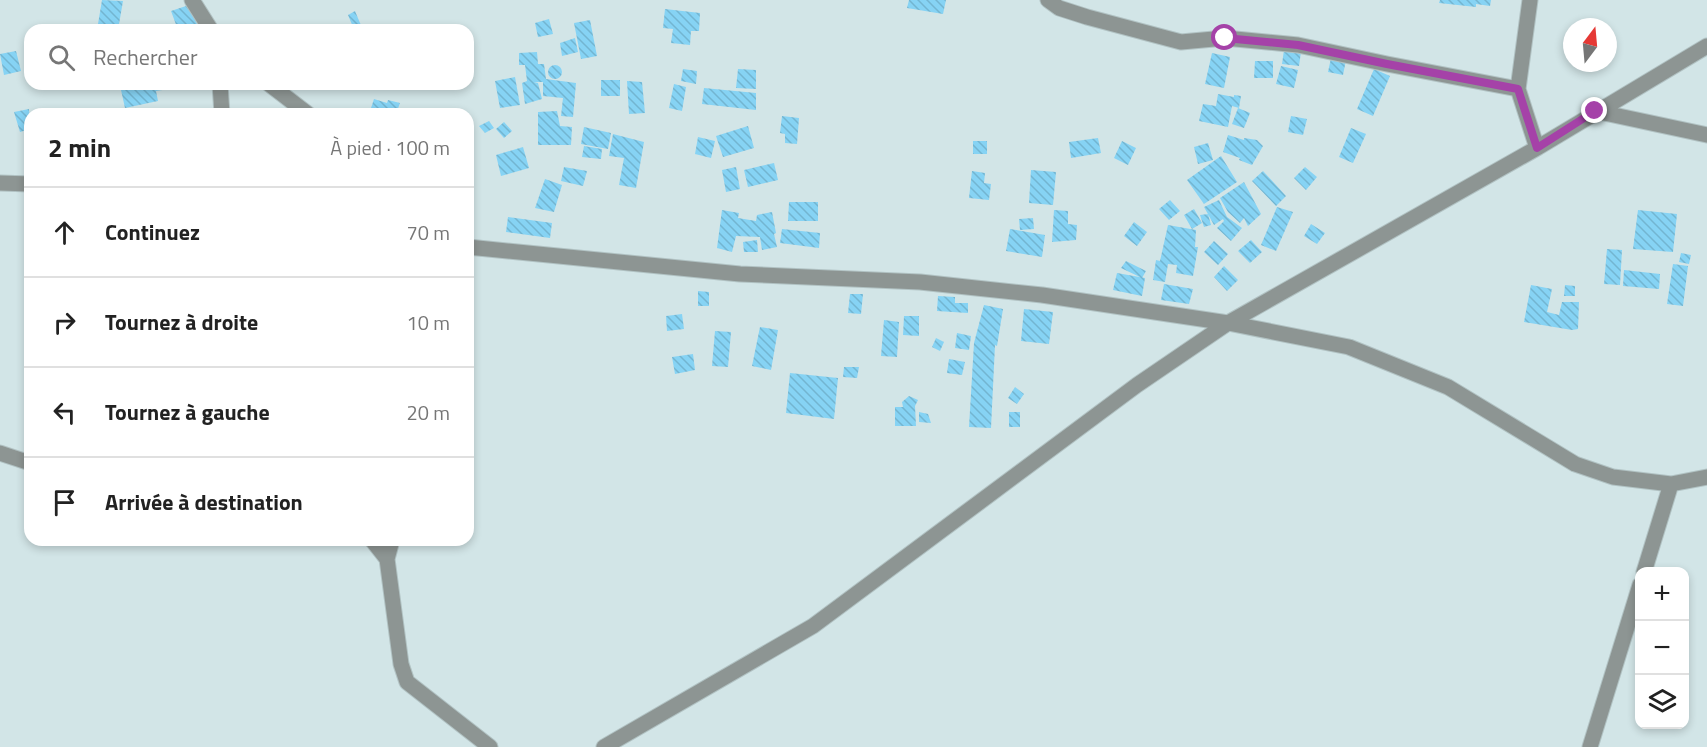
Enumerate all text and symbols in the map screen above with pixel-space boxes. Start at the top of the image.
north arrow [1563,18,1617,72]
search box [24,24,474,90]
route start [1211,24,1237,50]
text: Rechercher [93,40,198,74]
icon: search [45,41,78,74]
route end [1581,97,1607,123]
text: 2 min [48,128,111,167]
text: À pied · 100 m [330,132,450,163]
text: Continuez [105,215,200,249]
icon: ahead [48,216,81,249]
text: 70 m [406,217,450,248]
text: Tournez à droite [105,305,258,339]
icon: right [48,306,81,339]
text: 10 m [406,307,450,338]
text: Tournez à gauche [105,395,270,429]
icon: left [48,396,81,429]
text: 20 m [406,397,450,428]
text: Arrivée à destination [105,485,303,519]
icon: arrive [48,486,81,519]
map controls [1635,567,1689,729]
button: + [1635,567,1689,621]
button: − [1635,621,1689,675]
button: layers [1635,675,1689,729]

